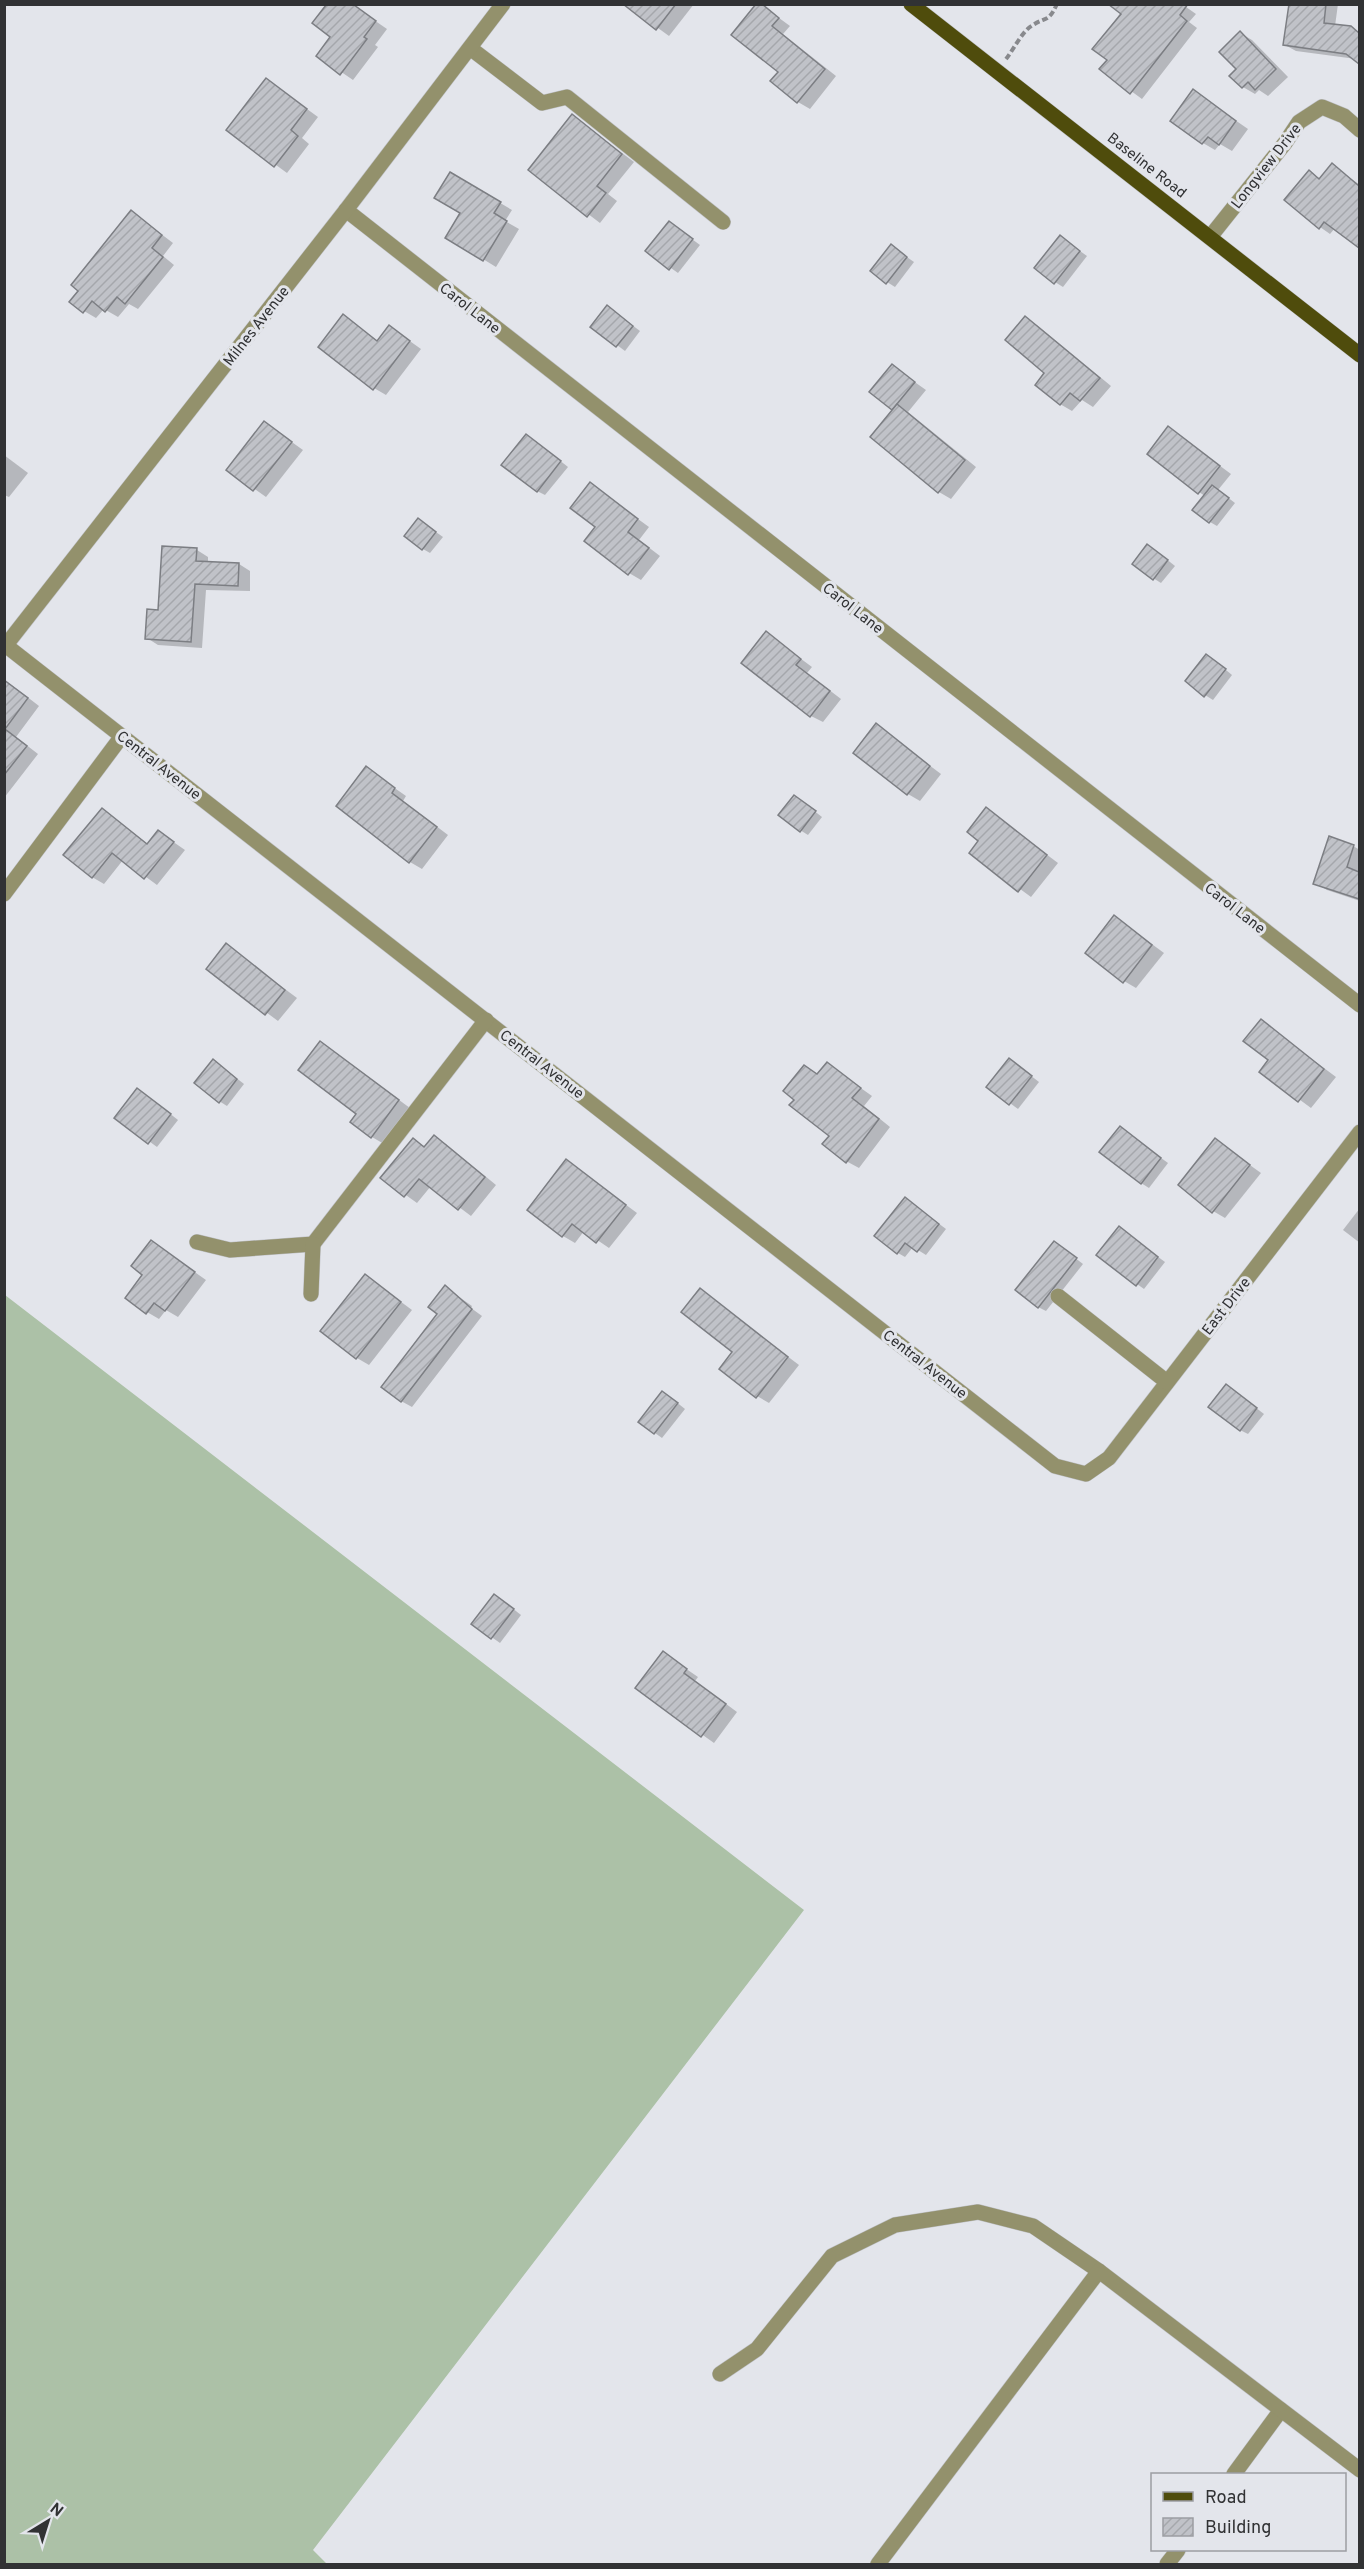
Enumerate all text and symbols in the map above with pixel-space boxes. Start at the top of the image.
street label: Longview Drive [1228,120,1306,213]
street label: Baseline Road [1103,129,1190,203]
street label: Carol Lane [435,279,503,339]
street label: Milnes Avenue [220,283,294,371]
street label: Carol Lane [818,579,886,639]
street label: Central Avenue [112,727,204,805]
street label: Carol Lane [1200,879,1268,939]
street label: Central Avenue [495,1026,587,1104]
street label: East Drive [1199,1274,1256,1340]
street label: Central Avenue [878,1326,970,1404]
legend [1151,2473,1346,2551]
text: Road [1205,2487,1247,2510]
north arrow [18,2491,78,2551]
text: N [45,2499,67,2522]
text: Building [1205,2517,1271,2540]

